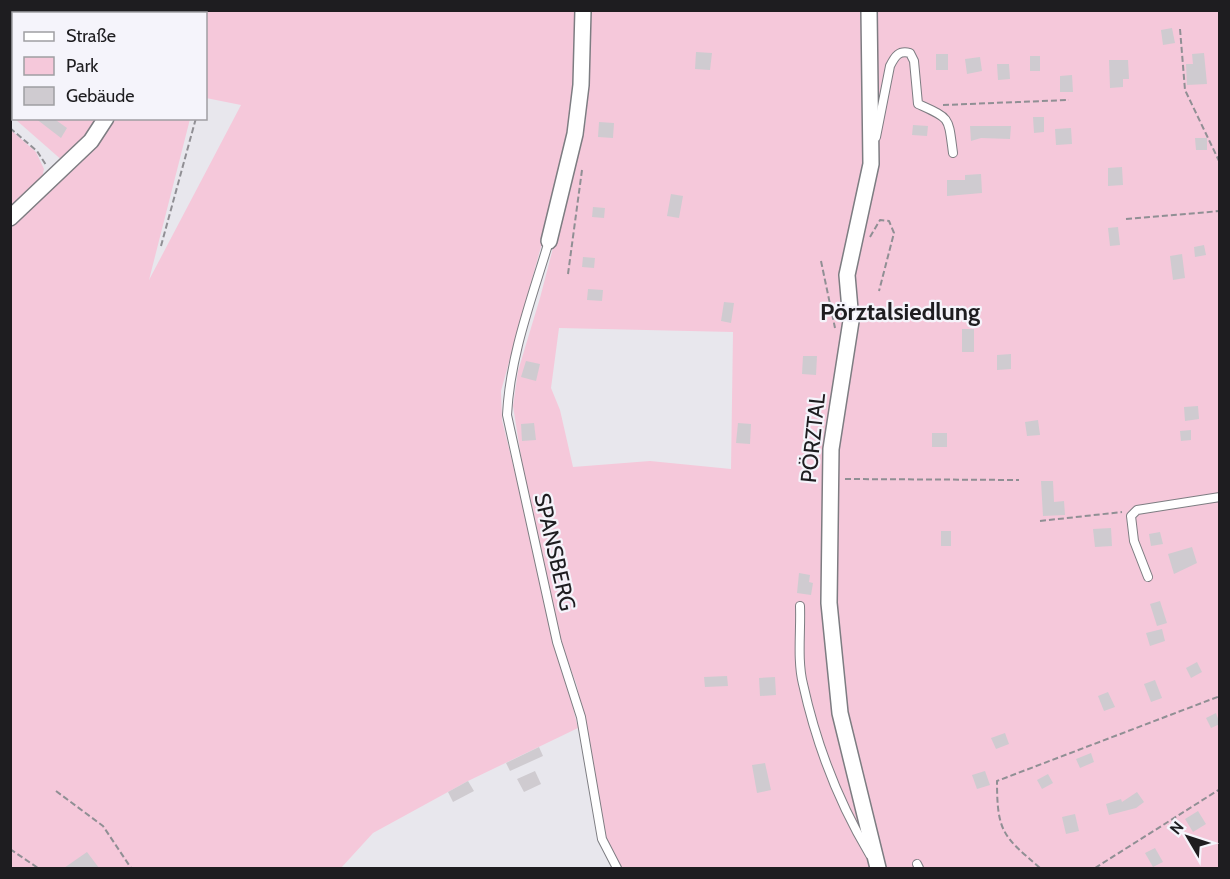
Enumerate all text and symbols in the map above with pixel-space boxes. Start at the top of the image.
legend [12,12,207,120]
text: Straße [66,25,116,47]
text: Park [66,55,99,77]
text: Gebäude [66,85,135,107]
district label: Pörztalsiedlung [820,297,980,326]
street label: PÖRZTAL [795,392,831,484]
street label: SPANSBERG [528,491,582,613]
north arrow [1158,807,1218,867]
text: N [1166,818,1188,838]

